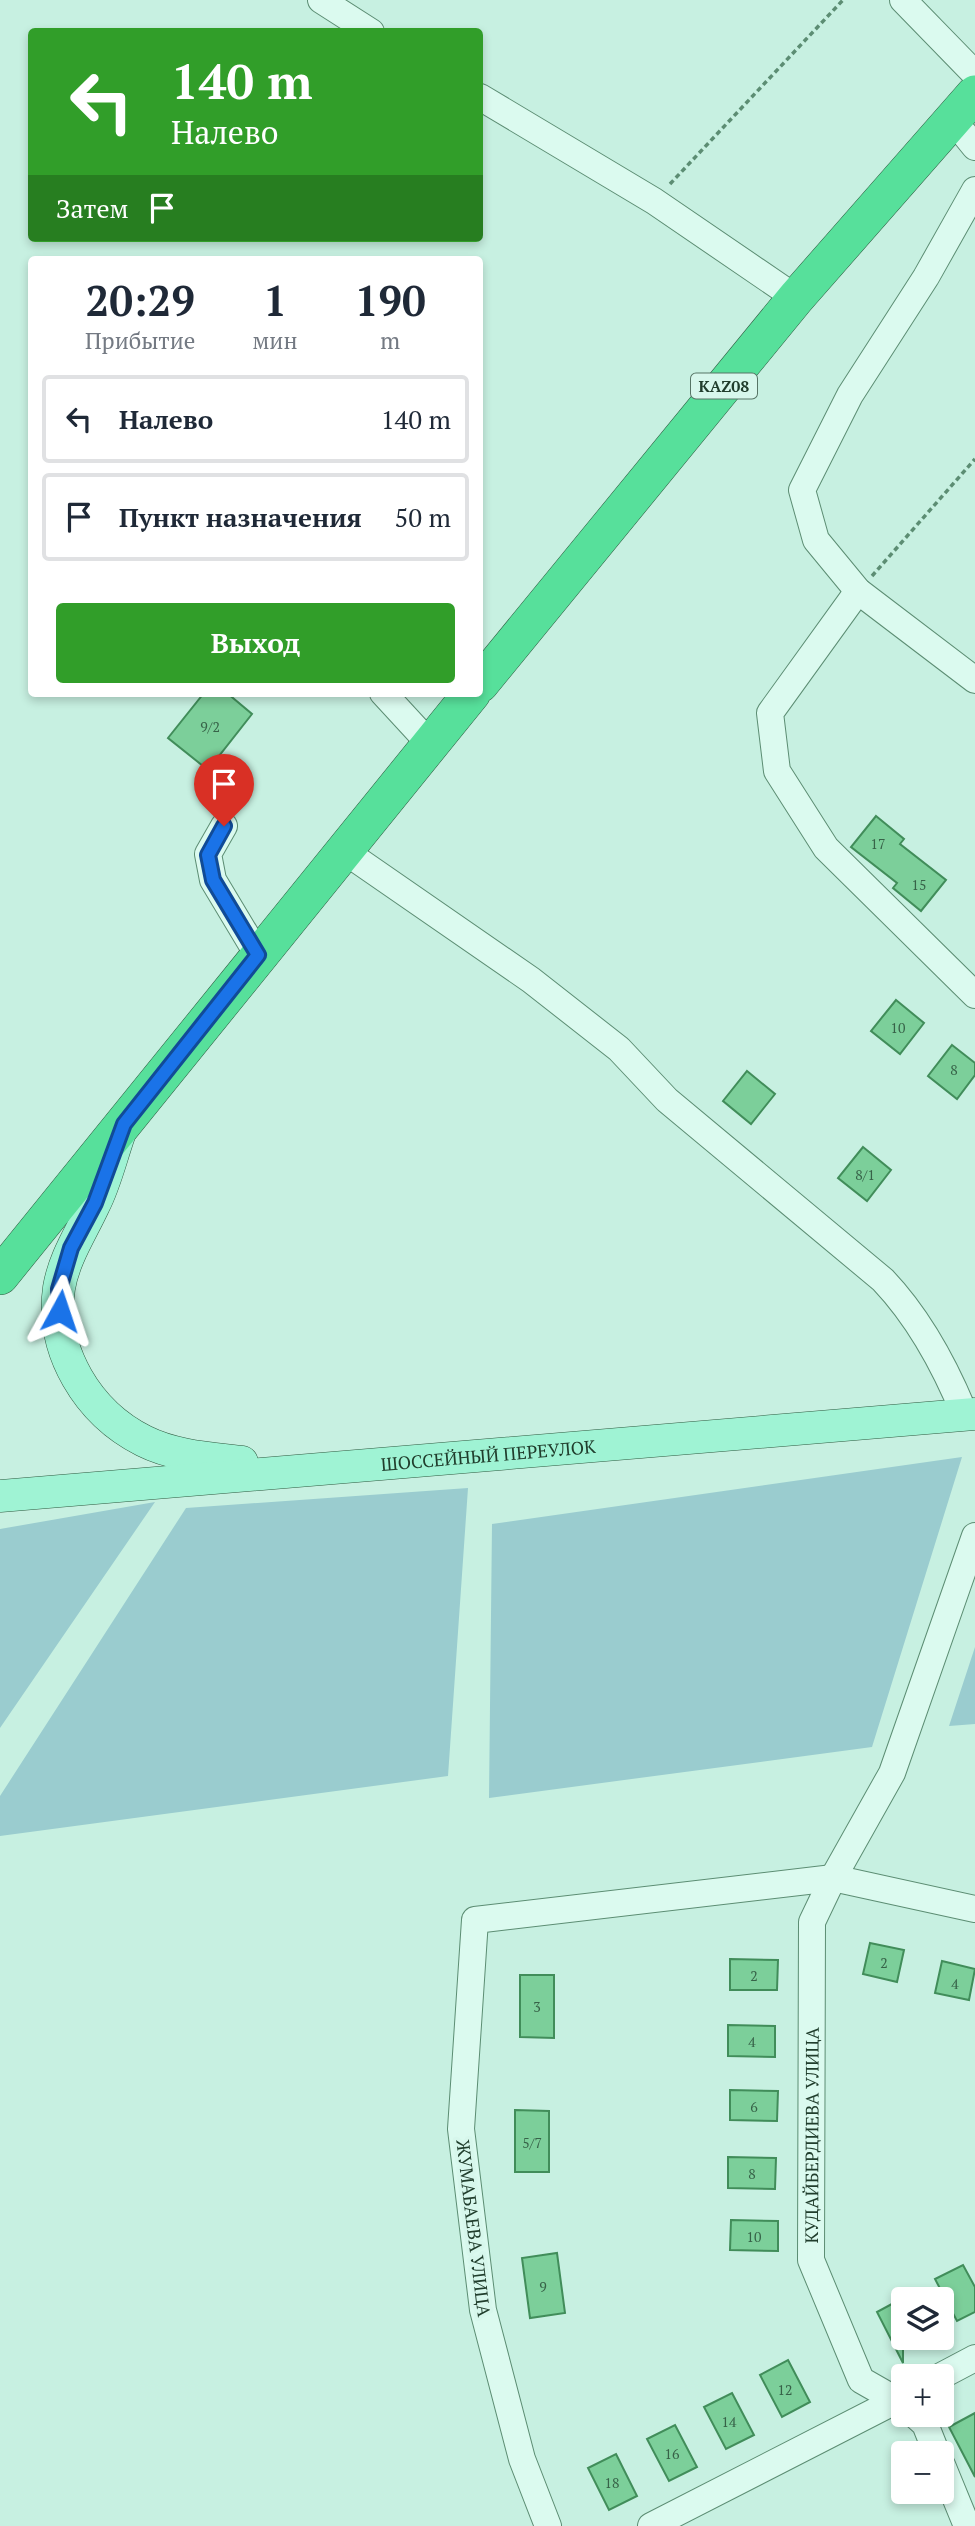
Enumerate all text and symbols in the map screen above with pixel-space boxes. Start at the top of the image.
text: 140 m [171,48,313,113]
icon: left [56,56,147,147]
text: Налево [171,111,279,153]
icon: arrive [143,189,181,227]
text: Затем [56,191,129,225]
text: 20:29 [86,272,195,328]
text: 1 [263,272,287,328]
text: 190 [355,272,426,328]
text: Прибытие [85,325,195,356]
text: мин [252,325,298,356]
text: m [380,325,400,356]
road number: KAZ08 [691,374,757,398]
icon: left [60,400,98,438]
text: Налево [119,402,213,436]
text: 140 m [381,402,451,436]
icon: arrive [60,498,98,536]
text: Пункт назначения [119,500,362,534]
text: 50 m [395,500,451,534]
button: Выход [56,603,455,683]
house number: 9/2 [200,717,220,736]
pin [194,754,254,826]
icon: arrive [205,765,243,803]
house number: 17 [871,834,885,853]
house number: 15 [912,875,926,894]
house number: 10 [891,1018,905,1037]
house number: 8 [950,1060,958,1079]
house number: 8/1 [855,1165,875,1184]
position arrow [23,1274,97,1348]
street label: ШОССЕЙНЫЙ ПЕРЕУЛОК [380,1434,597,1476]
house number: 2 [880,1953,888,1972]
house number: 2 [750,1966,758,1985]
house number: 4 [951,1974,959,1993]
house number: 3 [533,1997,541,2016]
street label: КУДАЙБЕРДИЕВА УЛИЦА [799,2026,824,2244]
house number: 4 [748,2032,756,2051]
house number: 6 [750,2097,758,2116]
house number: 5/7 [522,2133,542,2152]
street label: ЖУМАБАЕВА УЛИЦА [451,2138,497,2319]
house number: 8 [748,2164,756,2183]
house number: 10 [747,2227,761,2246]
house number: 9 [539,2277,547,2296]
map controls [891,2287,954,2504]
button: layers [891,2287,954,2350]
button: + [891,2364,954,2427]
house number: 12 [778,2380,792,2399]
house number: 14 [722,2412,737,2431]
button: − [891,2441,954,2504]
house number: 16 [665,2444,680,2463]
house number: 18 [605,2473,619,2492]

